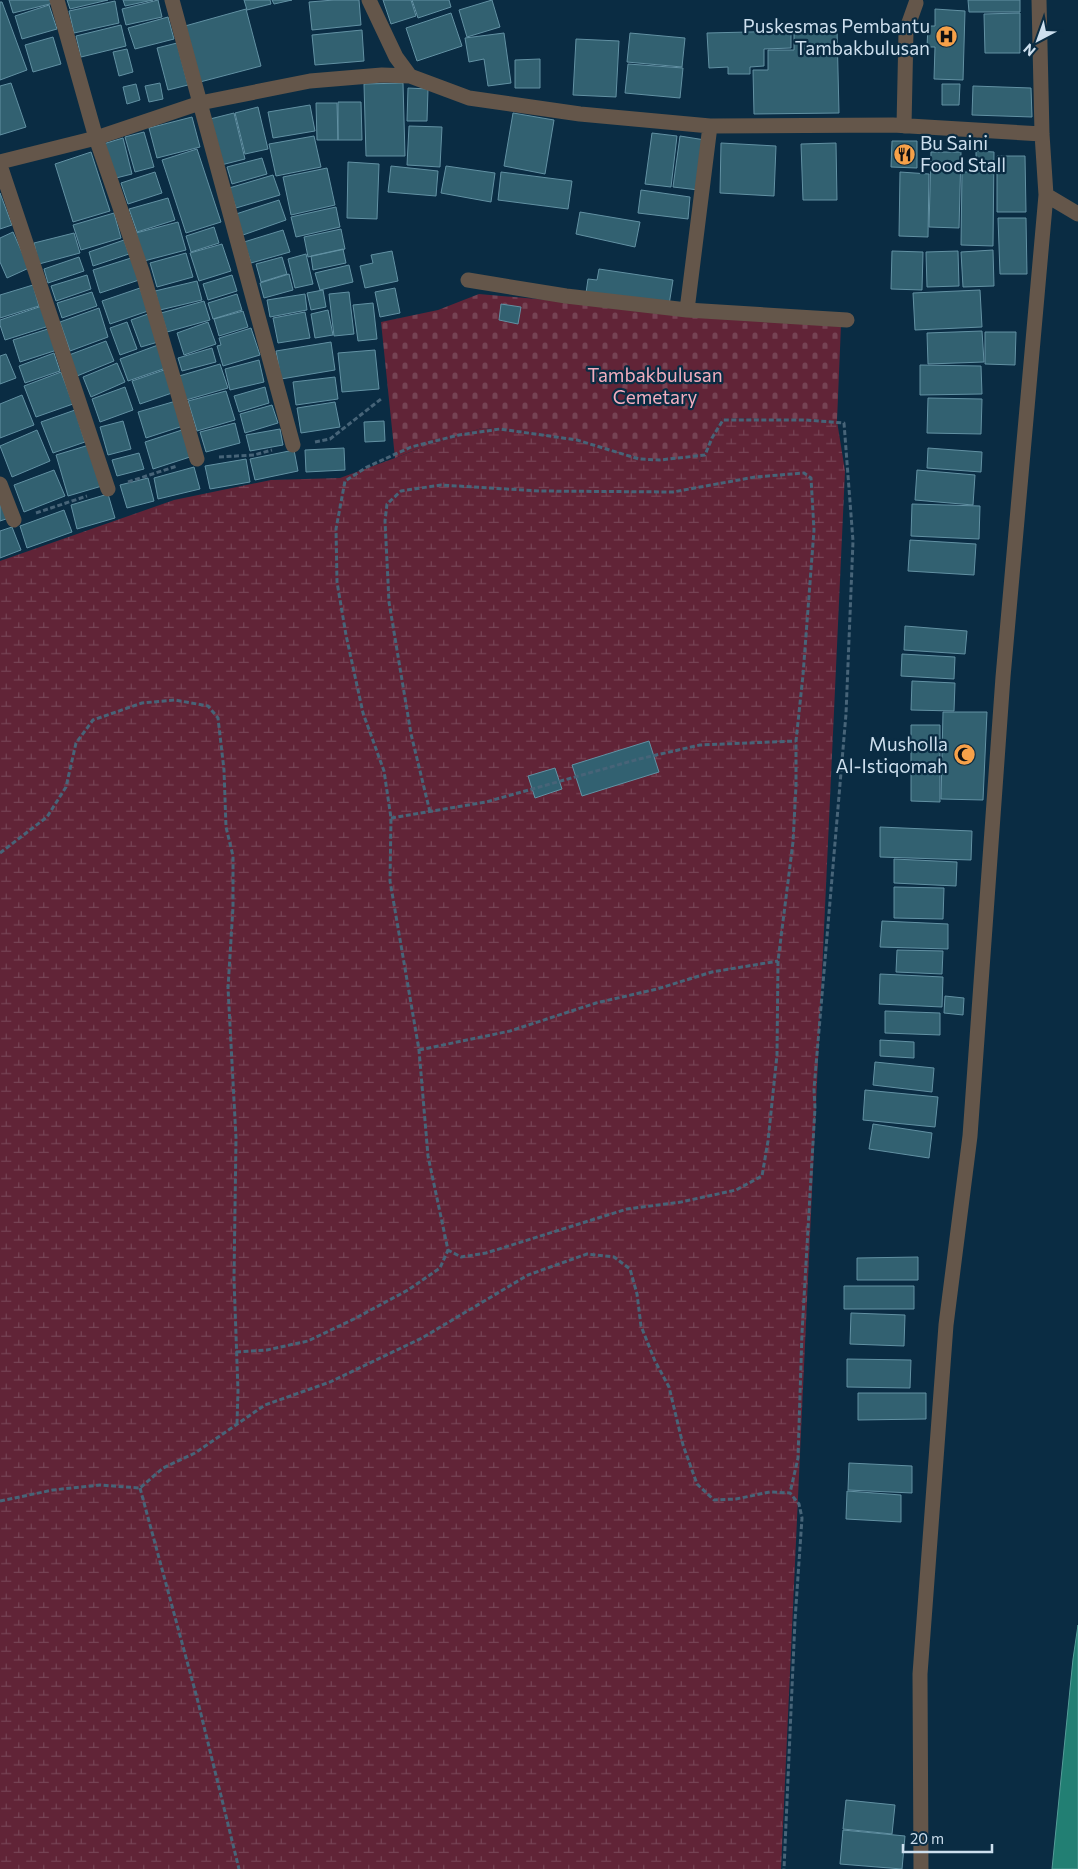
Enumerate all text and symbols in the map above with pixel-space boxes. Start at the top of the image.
place label: Puskesmas Pembantu Tambakbulusan [743,14,930,59]
north arrow [1013,15,1063,65]
hospital icon: Puskesmas Pembantu Tambakbulusan [934,25,958,49]
text: N [1020,40,1039,60]
place label: Bu Saini Food Stall [920,131,1006,176]
restaurant icon: Bu Saini Food Stall [892,142,916,166]
park label: Tambakbulusan Cemetary [587,363,723,408]
place label: Musholla Al-Istiqomah [836,732,948,777]
mosque icon: Musholla Al-Istiqomah [952,743,976,767]
scale bar [903,1822,992,1854]
text: 20 m [910,1829,944,1847]

